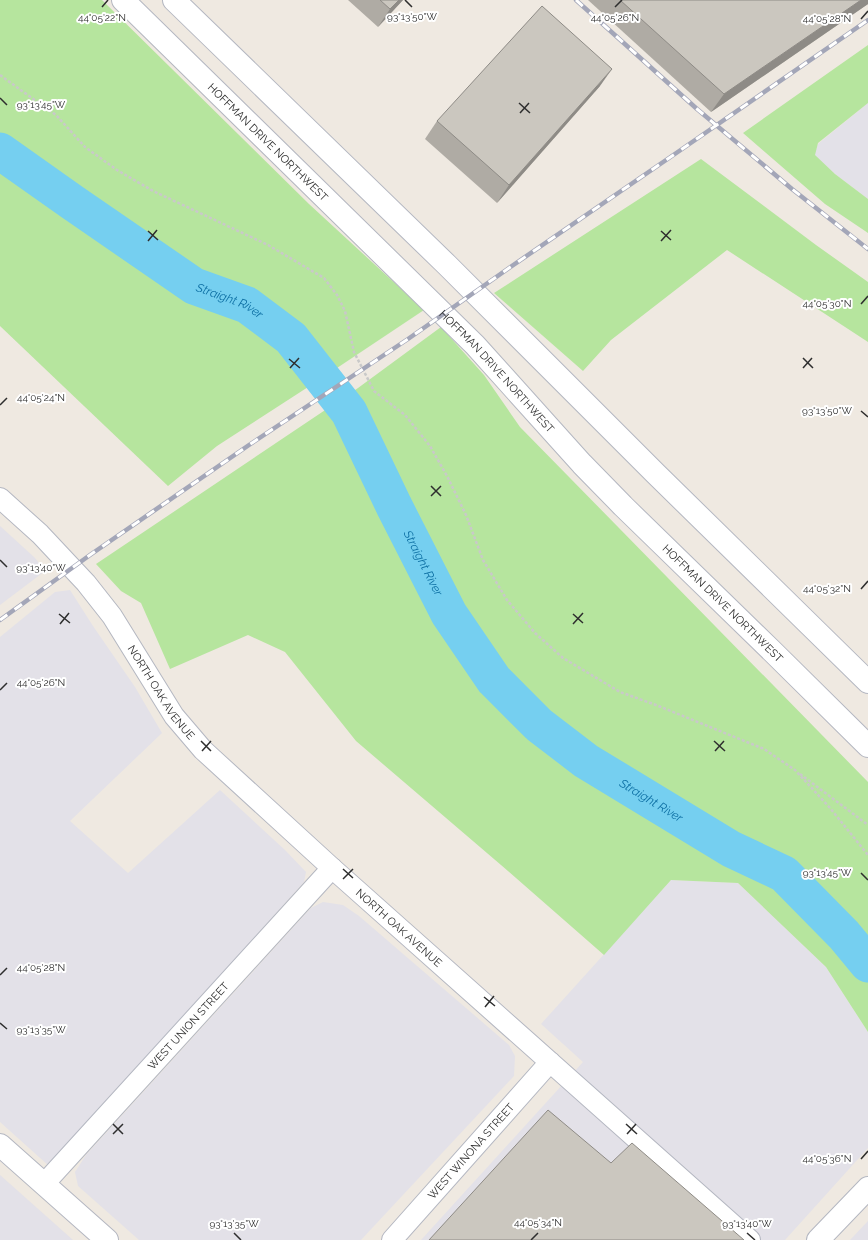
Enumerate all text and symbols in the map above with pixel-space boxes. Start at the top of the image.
text: 93°13'50"W [387,11,437,22]
text: 44°05'22"N [78,12,126,23]
text: 44°05'26"N [591,12,639,23]
text: 44°05'28"N [803,13,851,24]
street label: HOFFMAN DRIVE NORTHWEST [205,81,331,204]
text: 93°13'45"W [17,99,66,110]
water label: Straight River [193,280,266,322]
text: 44°05'30"N [803,298,851,309]
street label: HOFFMAN DRIVE NORTHWEST [436,308,557,436]
text: 44°05'24"N [17,392,65,403]
text: 93°13'50"W [802,405,852,416]
water label: Straight River [400,527,446,599]
street label: HOFFMAN DRIVE NORTHWEST [660,542,786,665]
text: 93°13'40"W [16,562,66,573]
text: 44°05'32"N [803,583,851,594]
street label: NORTH OAK AVENUE [125,643,197,743]
text: 44°05'26"N [17,677,65,688]
water label: Straight River [616,775,686,826]
text: 93°13'45"W [803,867,852,878]
street label: NORTH OAK AVENUE [353,886,445,970]
text: 44°05'28"N [17,962,65,973]
street label: WEST UNION STREET [145,980,232,1073]
text: 93°13'35"W [16,1024,66,1035]
street label: WEST WINONA STREET [425,1101,518,1202]
text: 44°05'36"N [803,1153,851,1164]
text: 44°05'34"N [514,1217,562,1228]
text: 93°13'35"W [209,1218,259,1229]
text: 93°13'40"W [722,1218,772,1229]

